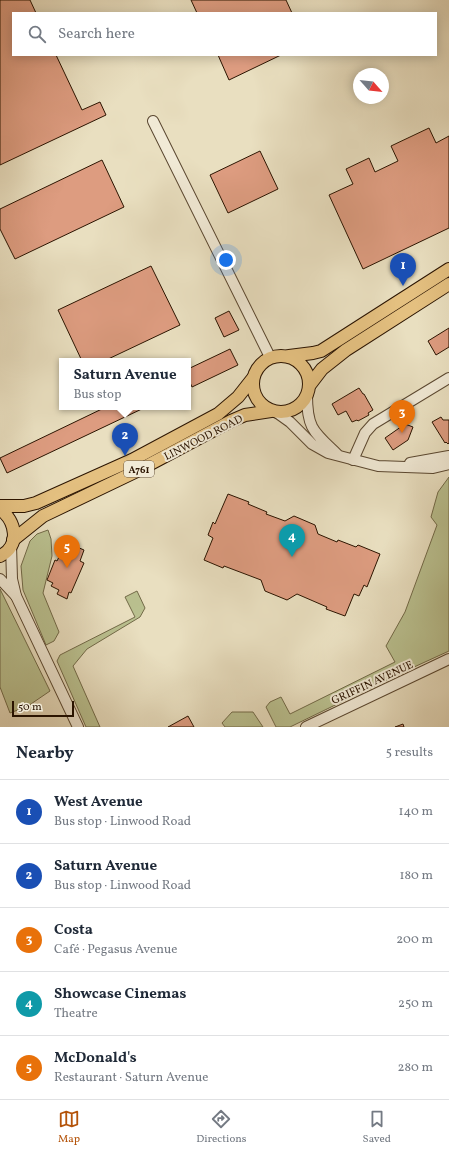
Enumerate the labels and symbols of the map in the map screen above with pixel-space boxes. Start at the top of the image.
north arrow [353,68,389,104]
your location [216,250,236,270]
pin: 1 [390,253,416,286]
pin: 3 [389,400,415,433]
street label: LINWOOD ROAD [162,412,246,465]
pin: 2 [112,423,138,456]
road number: A761 [124,461,154,477]
pin: 4 [279,524,305,557]
pin: 5 [54,535,80,568]
street label: GRIFFIN AVENUE [329,658,416,709]
scale bar [12,699,74,718]

